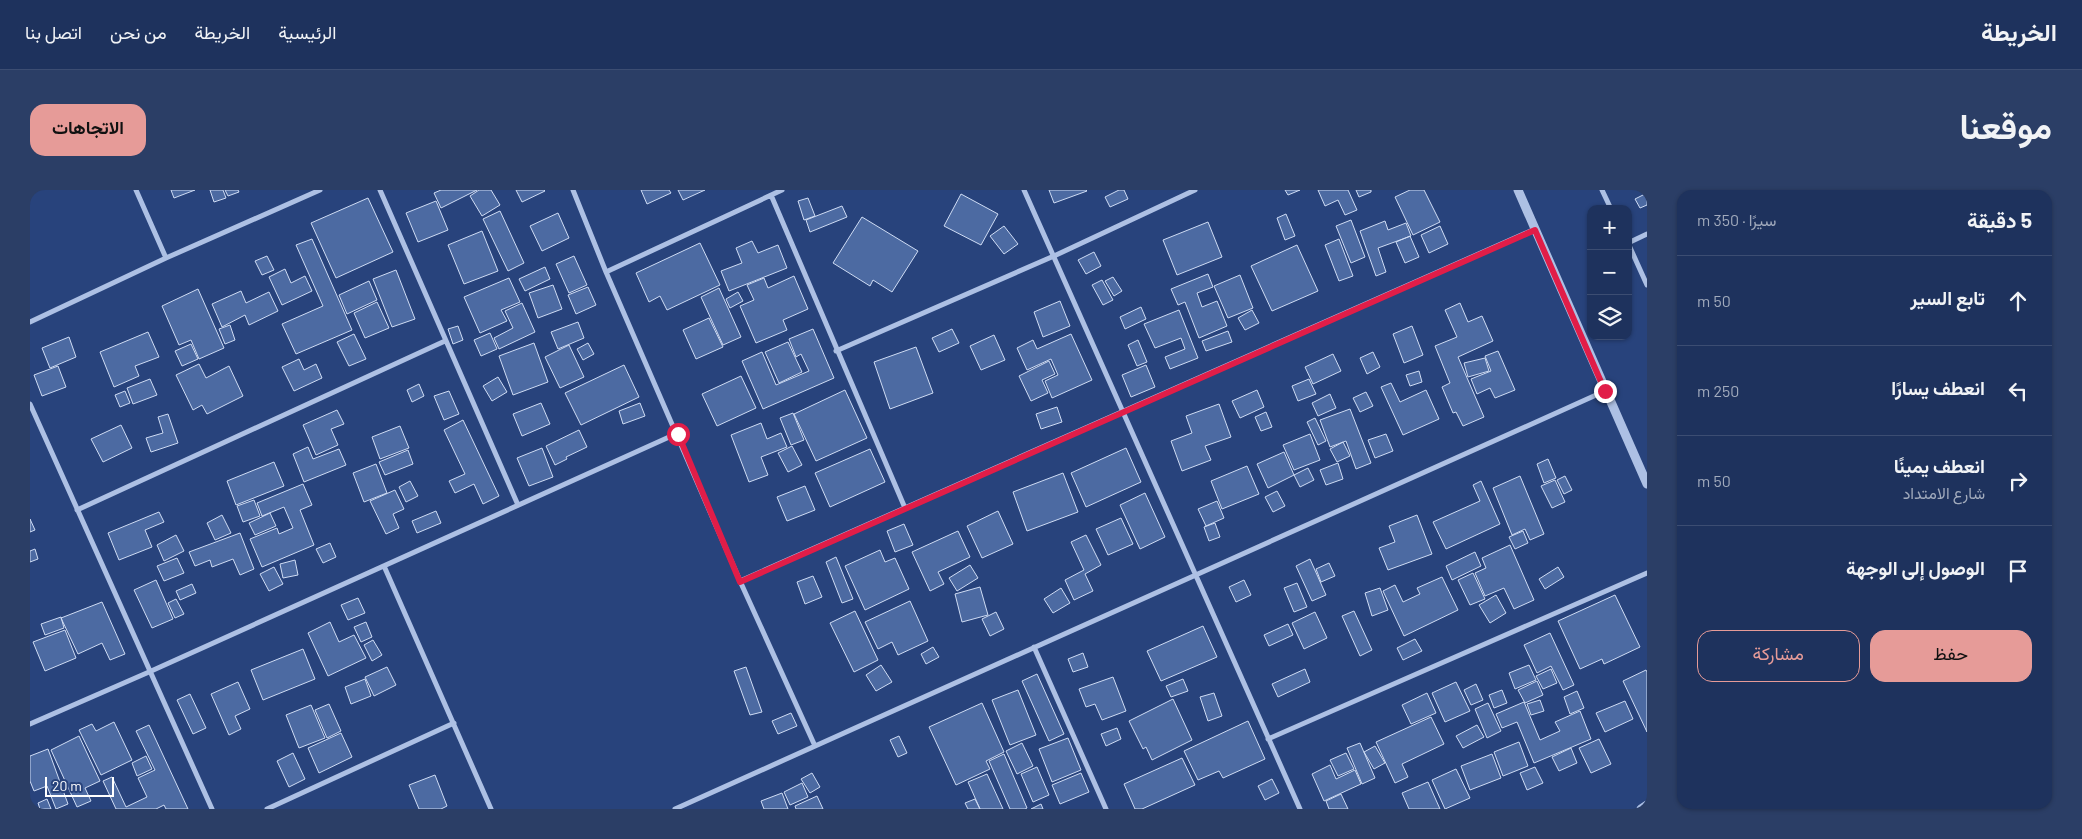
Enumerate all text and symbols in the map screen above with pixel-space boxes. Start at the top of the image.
text: الخريطة [1981,17,2057,46]
text: اتصل بنا [25,21,82,43]
text: من نحن [110,21,167,43]
text: الخريطة [195,21,250,43]
text: الرئيسية [278,21,336,43]
button: الاتجاهات [30,104,146,156]
text: موقعنا [1959,104,2052,146]
map controls [1587,205,1632,340]
button: + [1587,205,1632,250]
text: 5 دقيقة [1967,207,2032,232]
text: سيرًا · 350 m [1697,210,1776,229]
button: − [1587,250,1632,295]
text: تابع السير [1910,286,1985,309]
icon: ahead [2004,287,2032,315]
text: 50 m [1697,291,1731,310]
button: layers [1587,295,1632,340]
text: انعطف يسارًا [1891,376,1985,399]
icon: left [2004,377,2032,405]
route end [1594,380,1617,403]
text: 250 m [1697,381,1739,400]
route start [667,423,690,446]
text: انعطف يمينًا [1894,454,1985,477]
icon: right [2004,467,2032,495]
text: 50 m [1697,471,1731,490]
text: شارع الامتداد [1903,483,1985,502]
text: الوصول إلى الوجهة [1846,556,1985,579]
icon: arrive [2004,557,2032,585]
button: مشاركة [1697,630,1860,682]
button: حفظ [1870,630,2032,682]
scale bar [45,774,114,797]
text: 20 m [52,777,82,794]

